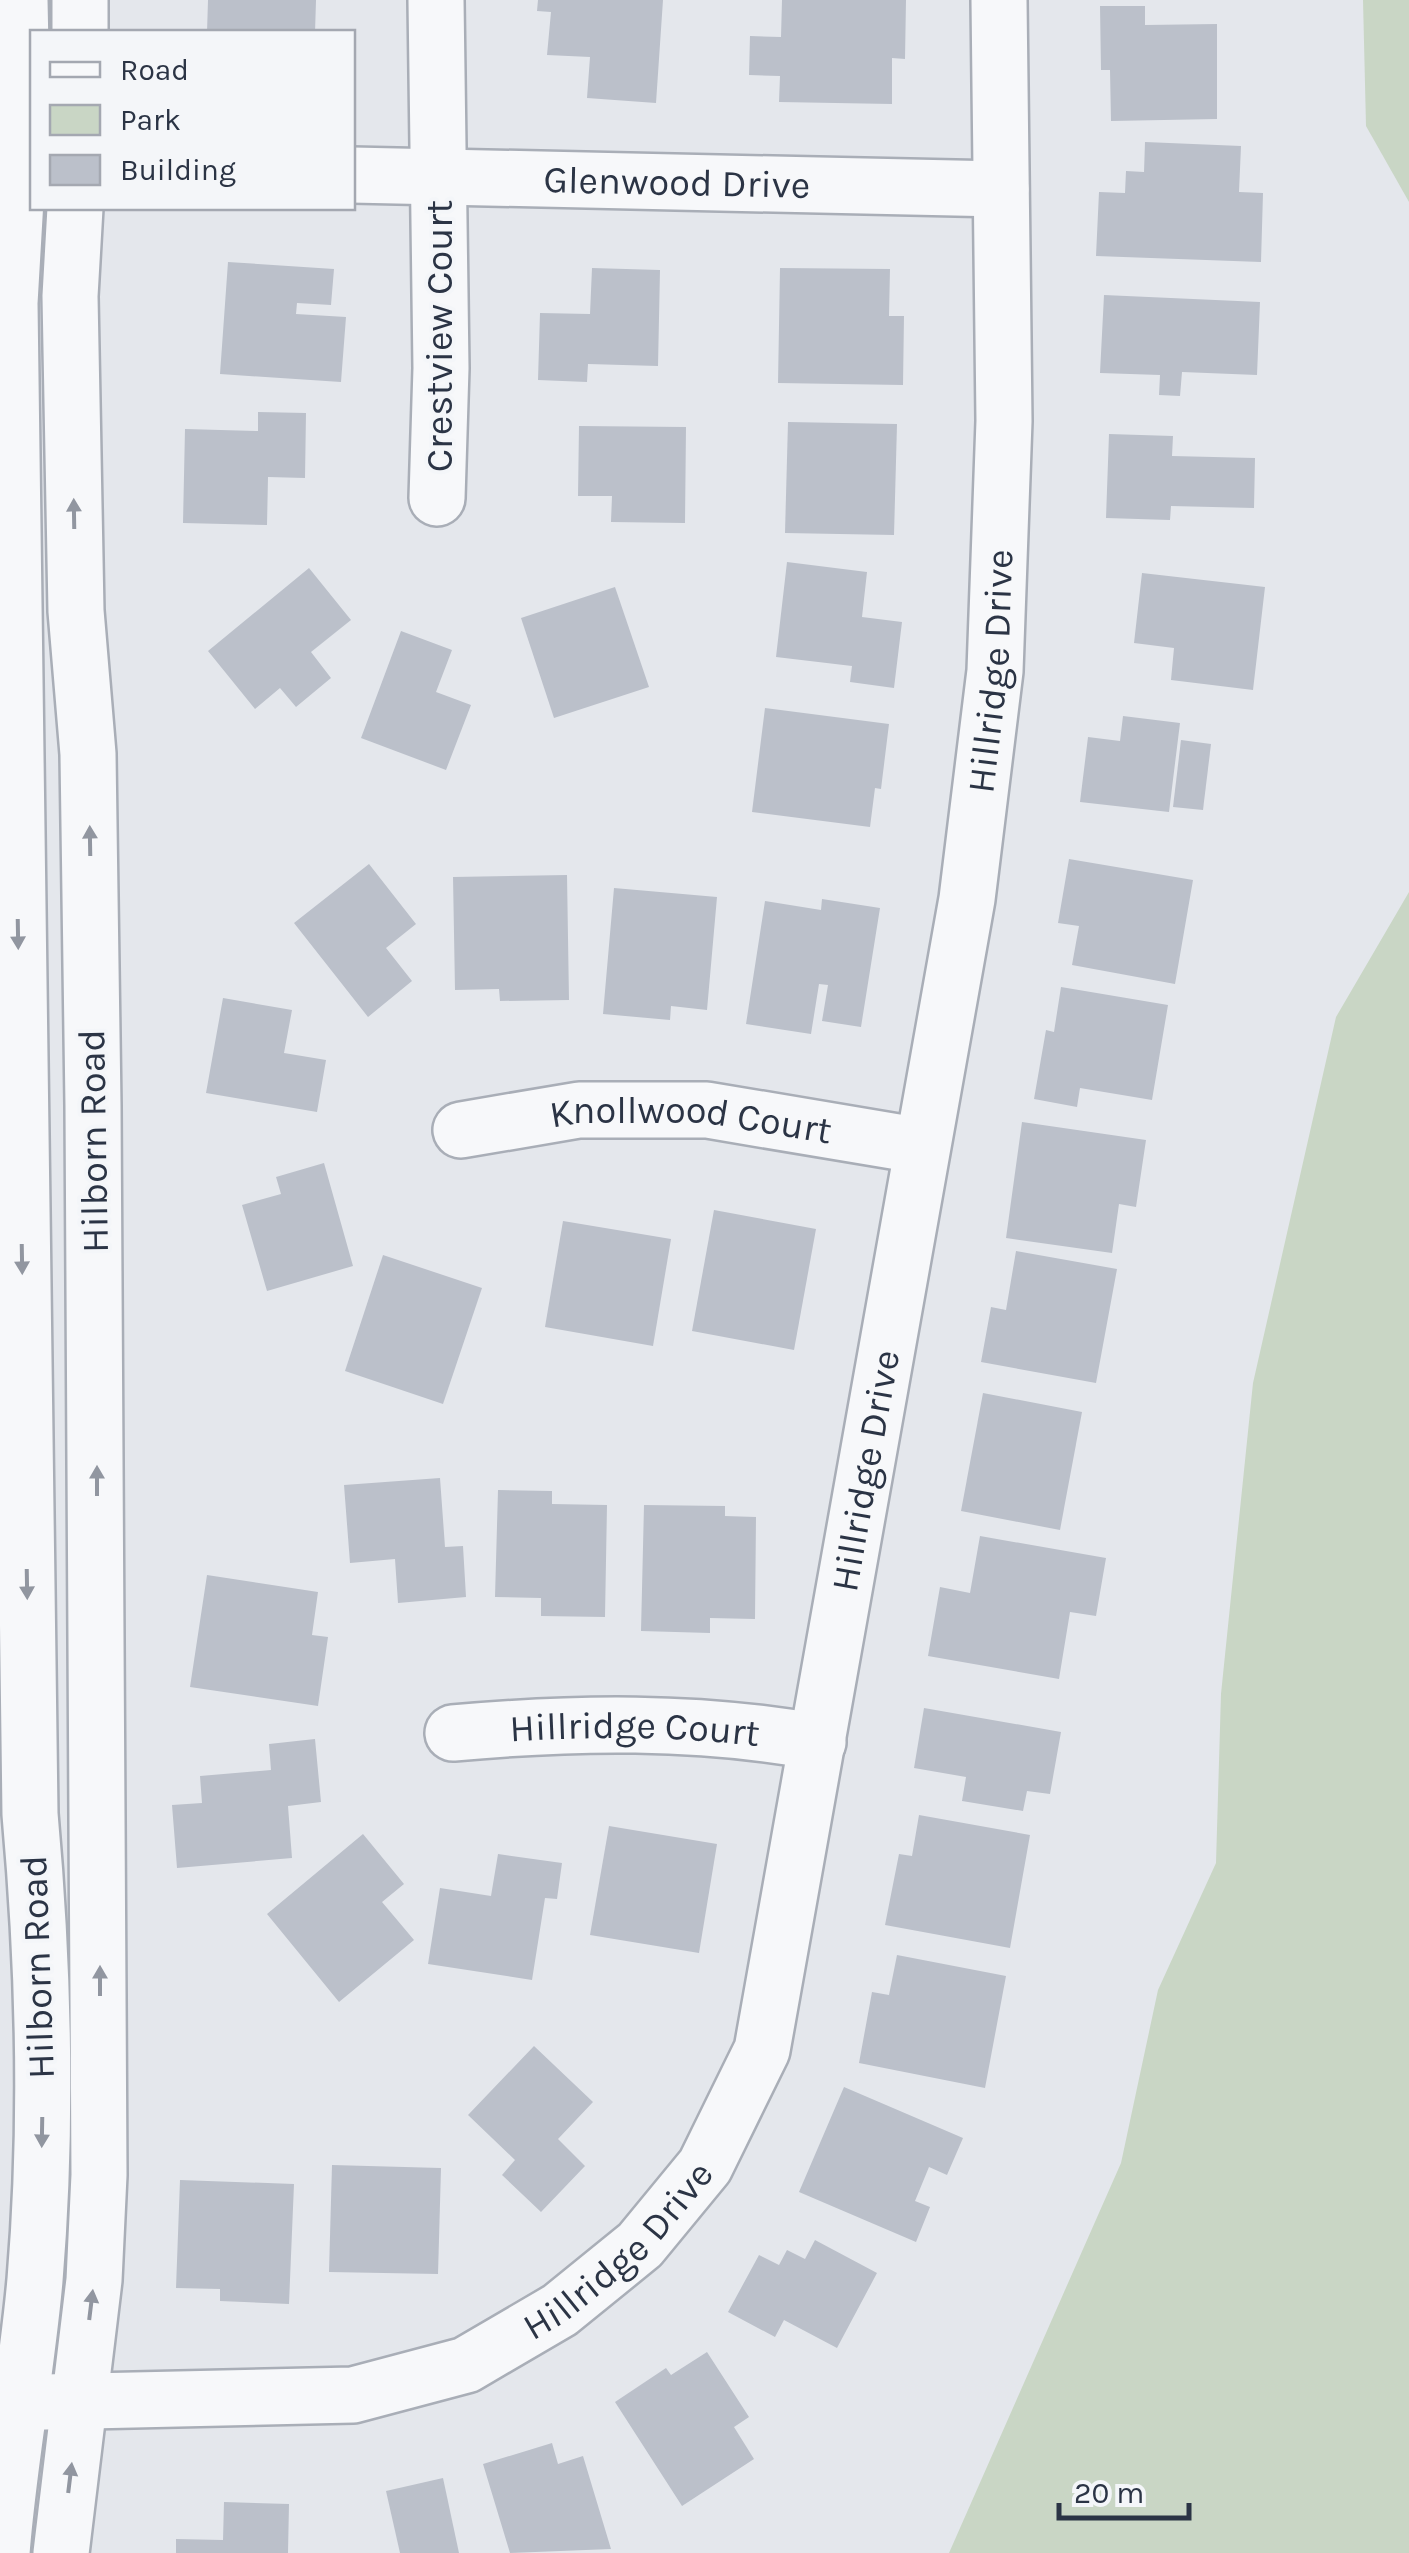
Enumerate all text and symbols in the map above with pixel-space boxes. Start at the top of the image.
legend [30,30,355,210]
text: Road [120,52,189,88]
text: Park [120,102,181,138]
text: Building [120,152,236,188]
street label: Glenwood Drive [543,157,811,208]
street label: Crestview Court [417,200,462,472]
one-way arrow [66,497,82,529]
street label: Hillridge Drive [958,548,1022,795]
one-way arrow [81,824,97,856]
one-way arrow [10,919,26,951]
street label: Hilborn Road [69,1029,118,1253]
street label: Knollwood Court [546,1088,835,1154]
one-way arrow [15,1244,31,1276]
street label: Hillridge Drive [822,1346,909,1595]
one-way arrow [88,1464,104,1496]
one-way arrow [19,1569,35,1601]
street label: Hillridge Court [508,1703,762,1756]
street label: Hilborn Road [11,1854,64,2080]
one-way arrow [92,1964,108,1996]
one-way arrow [34,2116,50,2148]
street label: Hillridge Drive [515,2152,723,2350]
one-way arrow [83,2289,99,2321]
scale bar [1059,2458,1189,2520]
one-way arrow [62,2461,78,2493]
text: 20 m [1074,2475,1144,2511]

